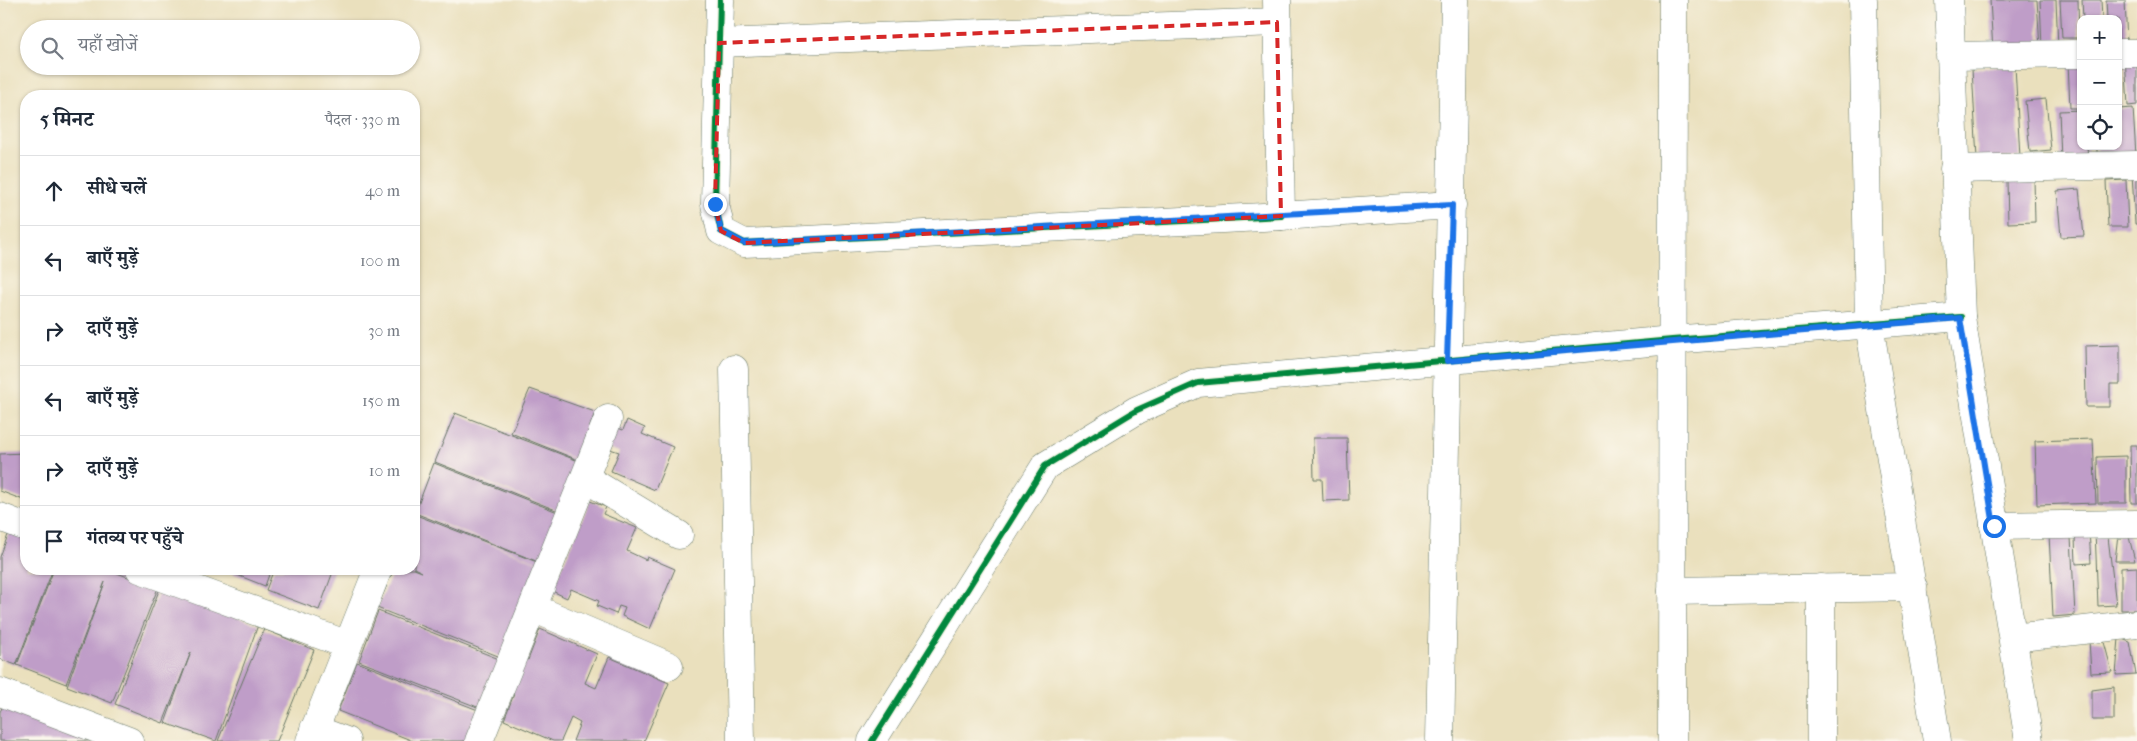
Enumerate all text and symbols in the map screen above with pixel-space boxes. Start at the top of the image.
map controls [2077,15,2122,150]
button: + [2077,15,2122,60]
search box [20,20,420,75]
icon: search [38,34,66,62]
text: यहाँ खोजें [78,34,138,56]
button: − [2077,60,2122,105]
button: locate [2077,105,2122,150]
text: 5 मिनट [40,107,93,131]
text: पैदल · 330 m [325,110,400,129]
icon: ahead [40,177,68,205]
text: सीधे चलें [87,177,146,199]
text: 40 m [365,181,400,200]
route end [704,193,727,216]
icon: left [40,247,68,275]
text: बाएँ मुड़ें [87,247,138,269]
text: 100 m [360,251,400,270]
icon: right [40,317,68,345]
text: दाएँ मुड़ें [87,317,138,339]
text: 30 m [368,321,400,340]
icon: left [40,387,68,415]
text: बाएँ मुड़ें [87,387,138,409]
text: 150 m [362,391,400,410]
icon: right [40,457,68,485]
text: दाएँ मुड़ें [87,457,138,479]
text: 10 m [369,461,400,480]
route start [1983,515,2006,538]
icon: arrive [40,527,68,555]
text: गंतव्य पर पहुँचे [87,527,183,549]

